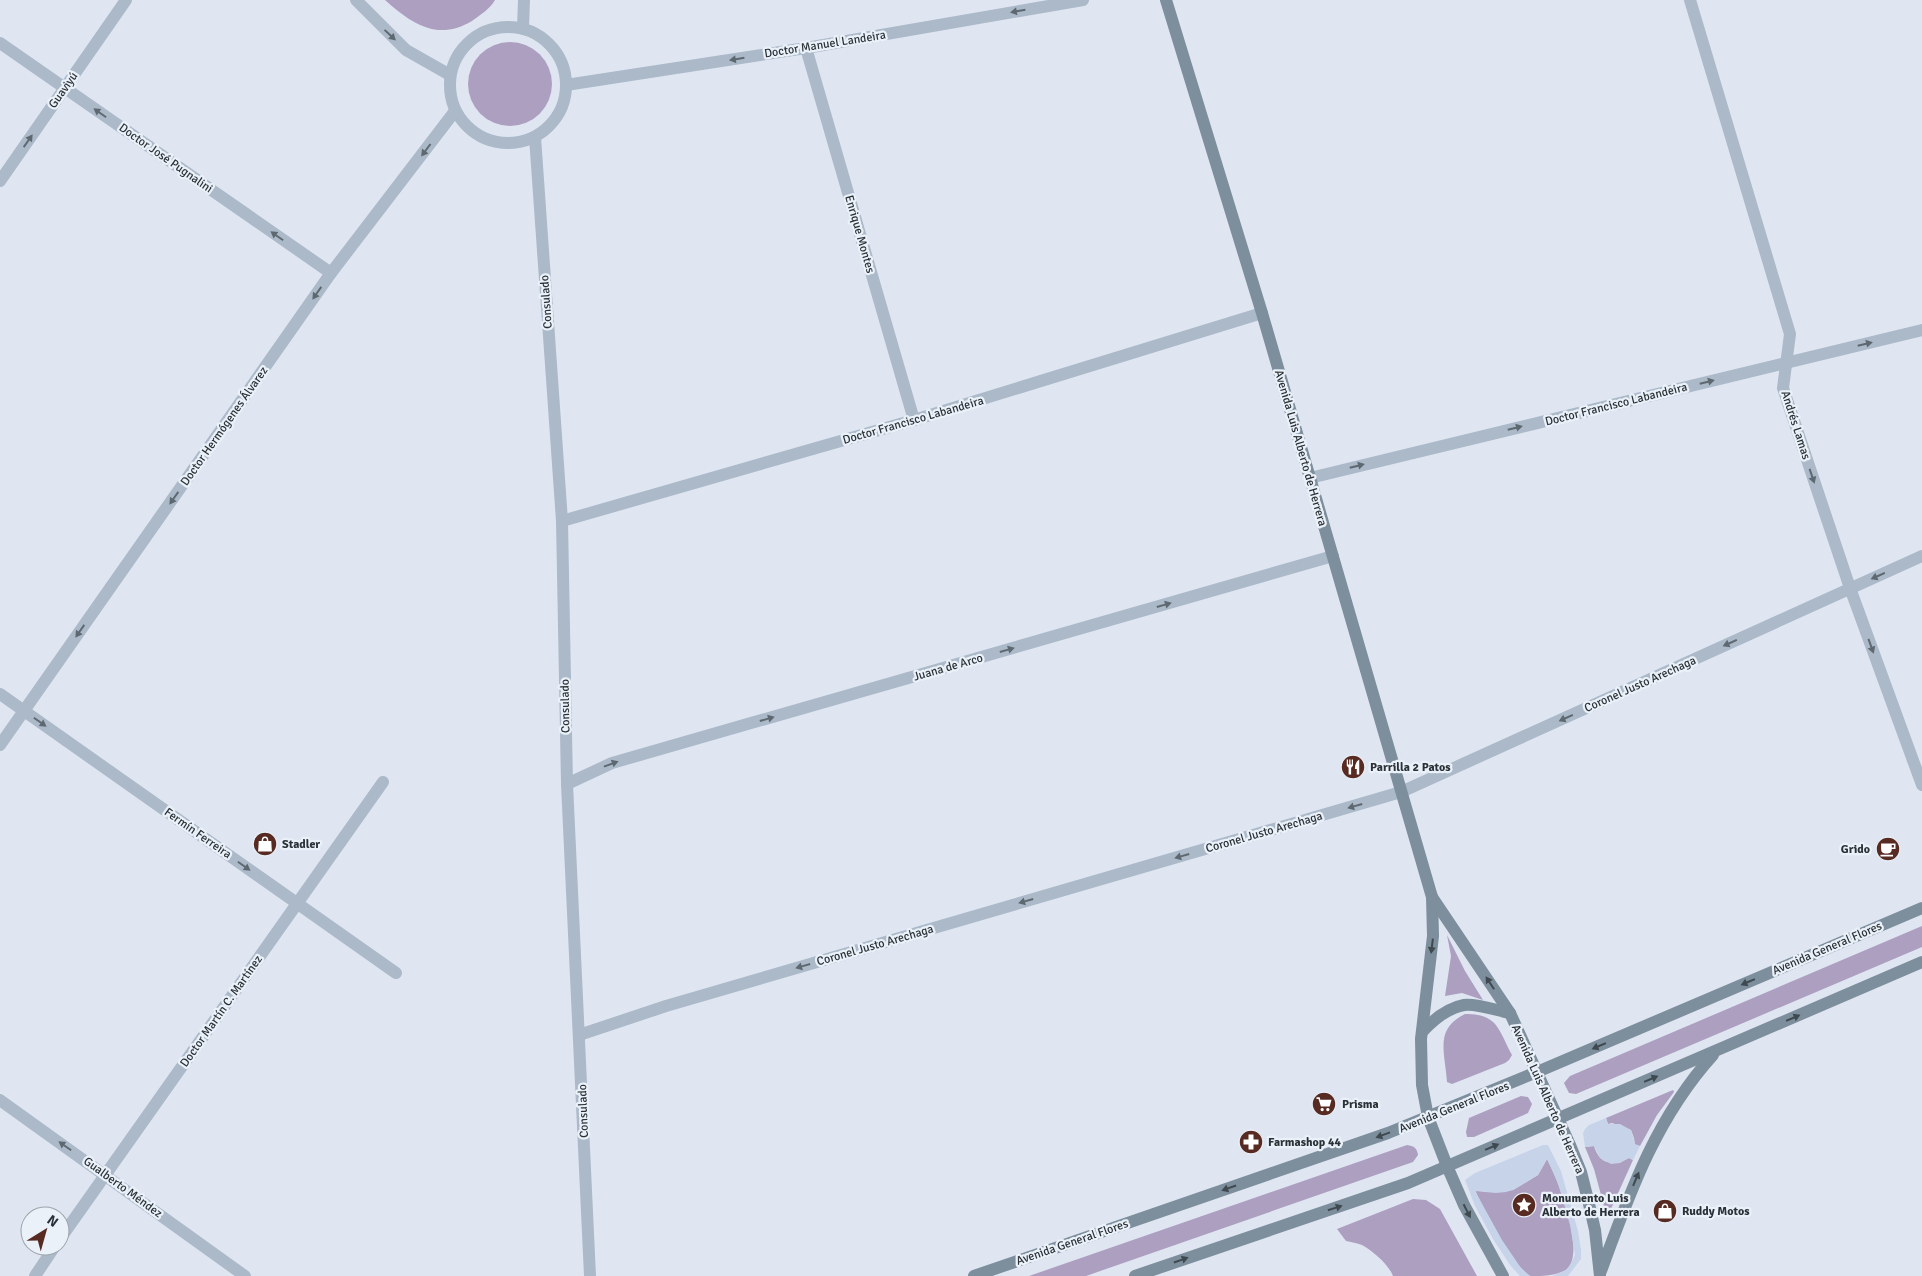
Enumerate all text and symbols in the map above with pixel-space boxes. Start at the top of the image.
one-way arrow [1009,8,1025,16]
street label: Doctor Manuel Landeira [763,27,887,62]
one-way arrow [384,29,396,41]
one-way arrow [728,55,744,63]
street label: Guaviyú [46,69,81,111]
one-way arrow [94,108,107,118]
street label: Doctor José Pugnalini [116,120,216,196]
one-way arrow [23,134,33,148]
one-way arrow [420,143,431,156]
street label: Enrique Montes [841,193,878,275]
one-way arrow [270,231,284,241]
street label: Consulado [537,275,556,329]
one-way arrow [312,287,322,300]
one-way arrow [1858,340,1873,348]
street label: Doctor Hermógenes Álvarez [178,364,271,489]
street label: Avenida Luis Alberto de Herrera [1271,368,1330,528]
one-way arrow [1700,378,1715,386]
street label: Doctor Francisco Labandeira [1543,380,1689,429]
street label: Andrés Lamas [1777,389,1814,461]
street label: Doctor Francisco Labandeira [841,393,985,448]
one-way arrow [1508,424,1523,432]
one-way arrow [1350,462,1365,470]
one-way arrow [1809,469,1817,484]
one-way arrow [169,491,179,505]
one-way arrow [1871,572,1885,580]
one-way arrow [1156,600,1171,608]
one-way arrow [75,624,85,638]
one-way arrow [1867,639,1875,654]
one-way arrow [1723,640,1737,648]
one-way arrow [1000,645,1015,653]
street label: Juana de Arco [912,650,985,685]
street label: Coronel Justo Arechaga [1582,653,1698,716]
street label: Consulado [558,679,573,733]
one-way arrow [760,714,775,722]
one-way arrow [1559,714,1573,722]
one-way arrow [33,717,47,727]
restaurant icon: Parrilla 2 Patos [1340,754,1366,780]
one-way arrow [604,760,619,768]
place label: Parrilla 2 Patos [1370,760,1451,775]
one-way arrow [1347,802,1362,810]
street label: Fermín Ferreira [161,805,234,862]
street label: Coronel Justo Arechaga [1204,809,1324,856]
shop icon: Stadler [252,831,278,857]
cafe icon: Grido [1875,836,1901,862]
place label: Stadler [282,837,320,852]
place label: Grido [1841,842,1870,857]
one-way arrow [1174,852,1189,860]
one-way arrow [238,861,251,871]
one-way arrow [1018,898,1033,906]
street label: Avenida General Flores [1770,919,1884,978]
street label: Coronel Justo Arechaga [815,922,935,969]
one-way arrow [1428,938,1436,954]
street label: Doctor Martín C. Martínez [177,952,266,1070]
one-way arrow [795,963,810,971]
one-way arrow [1486,976,1495,989]
one-way arrow [1741,978,1755,986]
one-way arrow [1786,1013,1800,1021]
street label: Avenida Luis Alberto de Herrera [1508,1022,1587,1176]
one-way arrow [1592,1042,1606,1050]
one-way arrow [1643,1075,1658,1083]
street label: Avenida General Flores [1397,1078,1511,1136]
street label: Consulado [575,1084,592,1138]
supermarket icon: Prisma [1311,1091,1337,1117]
place label: Prisma [1342,1097,1379,1112]
pharmacy icon: Farmashop 44 [1238,1129,1264,1155]
one-way arrow [1375,1131,1390,1139]
place label: Farmashop 44 [1268,1135,1341,1150]
one-way arrow [58,1141,72,1151]
one-way arrow [1485,1143,1499,1151]
street label: Gualberto Méndez [80,1154,165,1221]
one-way arrow [1632,1172,1640,1186]
one-way arrow [1221,1184,1236,1192]
place label: Monumento Luis Alberto de Herrera [1542,1191,1640,1220]
place icon: Monumento Luis Alberto de Herrera [1511,1192,1537,1218]
shop icon: Ruddy Motos [1652,1198,1678,1224]
one-way arrow [1328,1204,1343,1212]
one-way arrow [1463,1204,1471,1218]
place label: Ruddy Motos [1682,1204,1750,1219]
north arrow [20,1206,70,1256]
text: N [44,1211,62,1231]
street label: Avenida General Flores [1014,1216,1130,1269]
one-way arrow [1174,1256,1189,1264]

